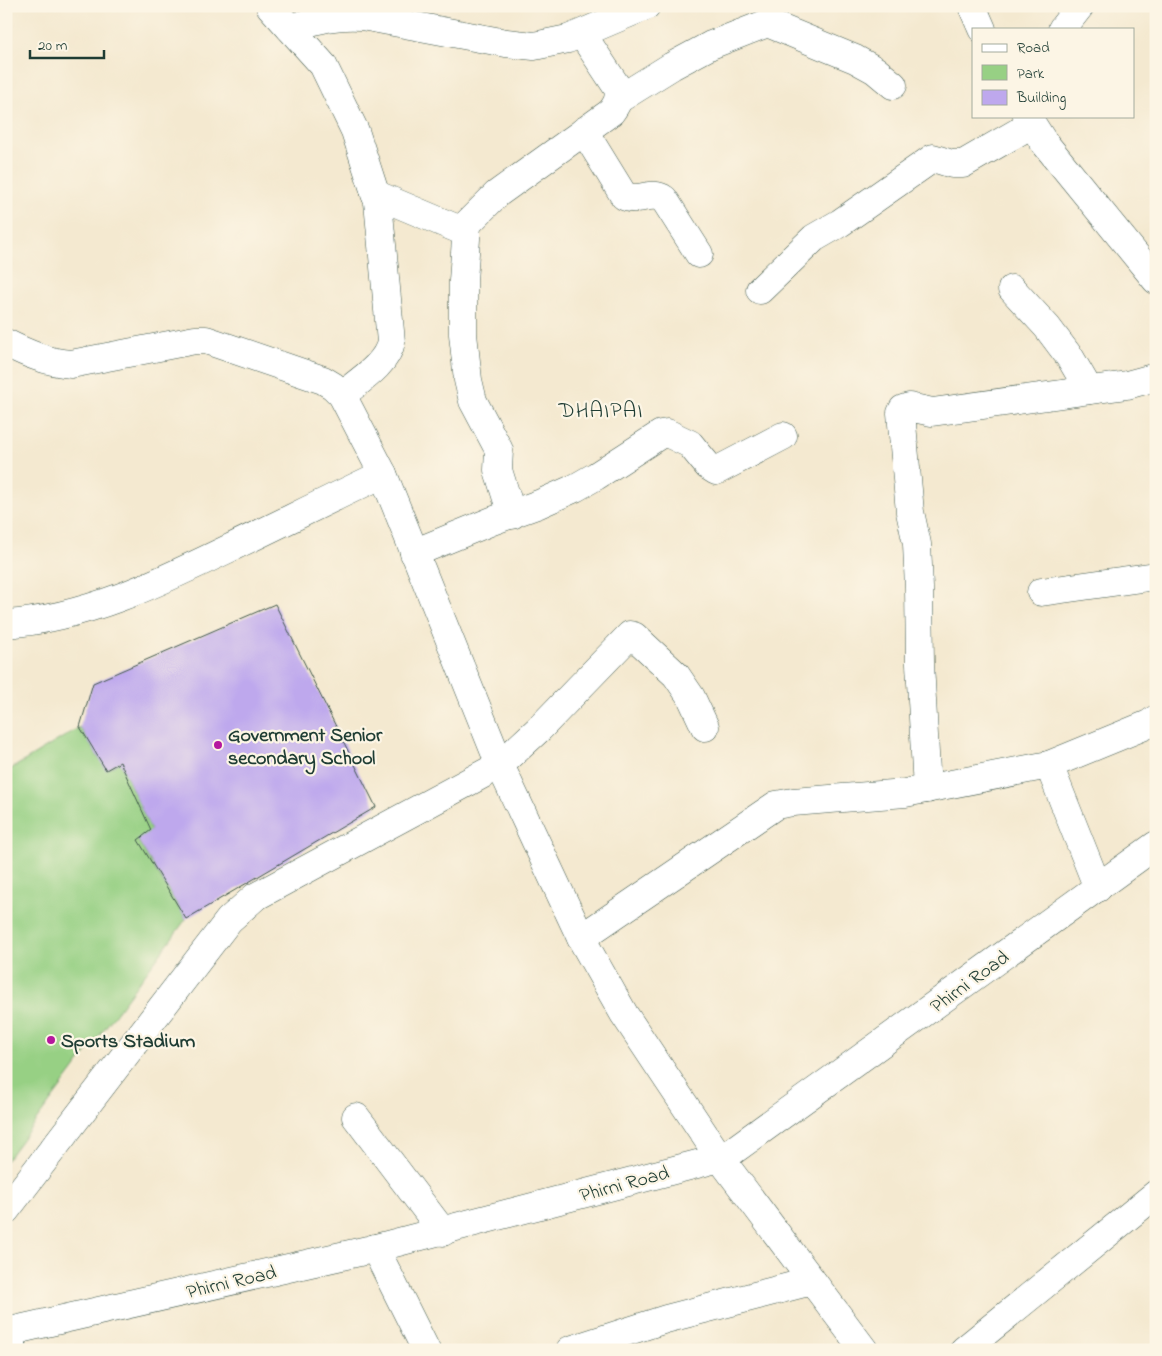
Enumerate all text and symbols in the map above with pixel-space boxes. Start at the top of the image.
scale bar [30,28,104,60]
legend [972,28,1134,118]
text: 20 m [38,35,68,57]
text: Road [1017,37,1050,59]
text: Park [1017,63,1045,85]
text: Building [1016,87,1066,110]
district label: DHAIPAI [558,396,643,428]
place label: Government Senior secondary School [228,722,383,775]
marker: Government Senior secondary School [212,739,224,751]
street label: Phirni Road [925,944,1016,1022]
place label: Sports Stadium [61,1028,196,1057]
marker: Sports Stadium [45,1034,57,1046]
street label: Phirni Road [577,1160,673,1211]
street label: Phirni Road [184,1259,279,1308]

